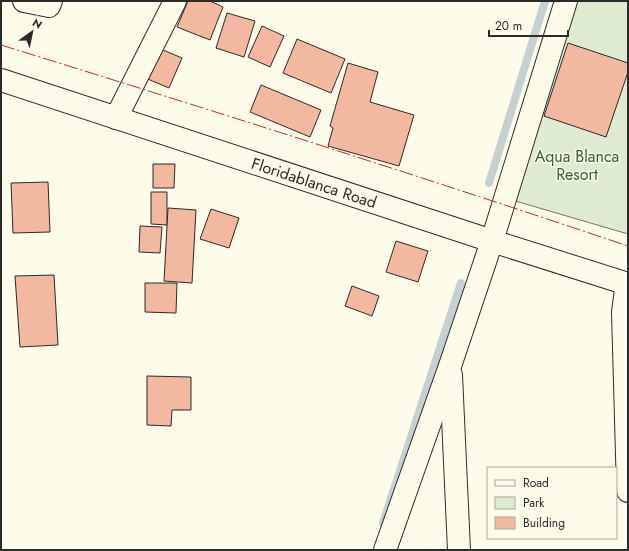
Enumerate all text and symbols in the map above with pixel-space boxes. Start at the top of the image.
north arrow [12,12,52,52]
scale bar [489,12,568,38]
text: N [29,15,45,33]
text: 20 m [495,17,522,35]
park label: Aqua Blanca Resort [535,145,619,186]
street label: Floridablanca Road [248,152,380,214]
legend [487,467,617,539]
text: Road [523,474,549,492]
text: Park [523,494,545,512]
text: Building [523,514,565,532]

